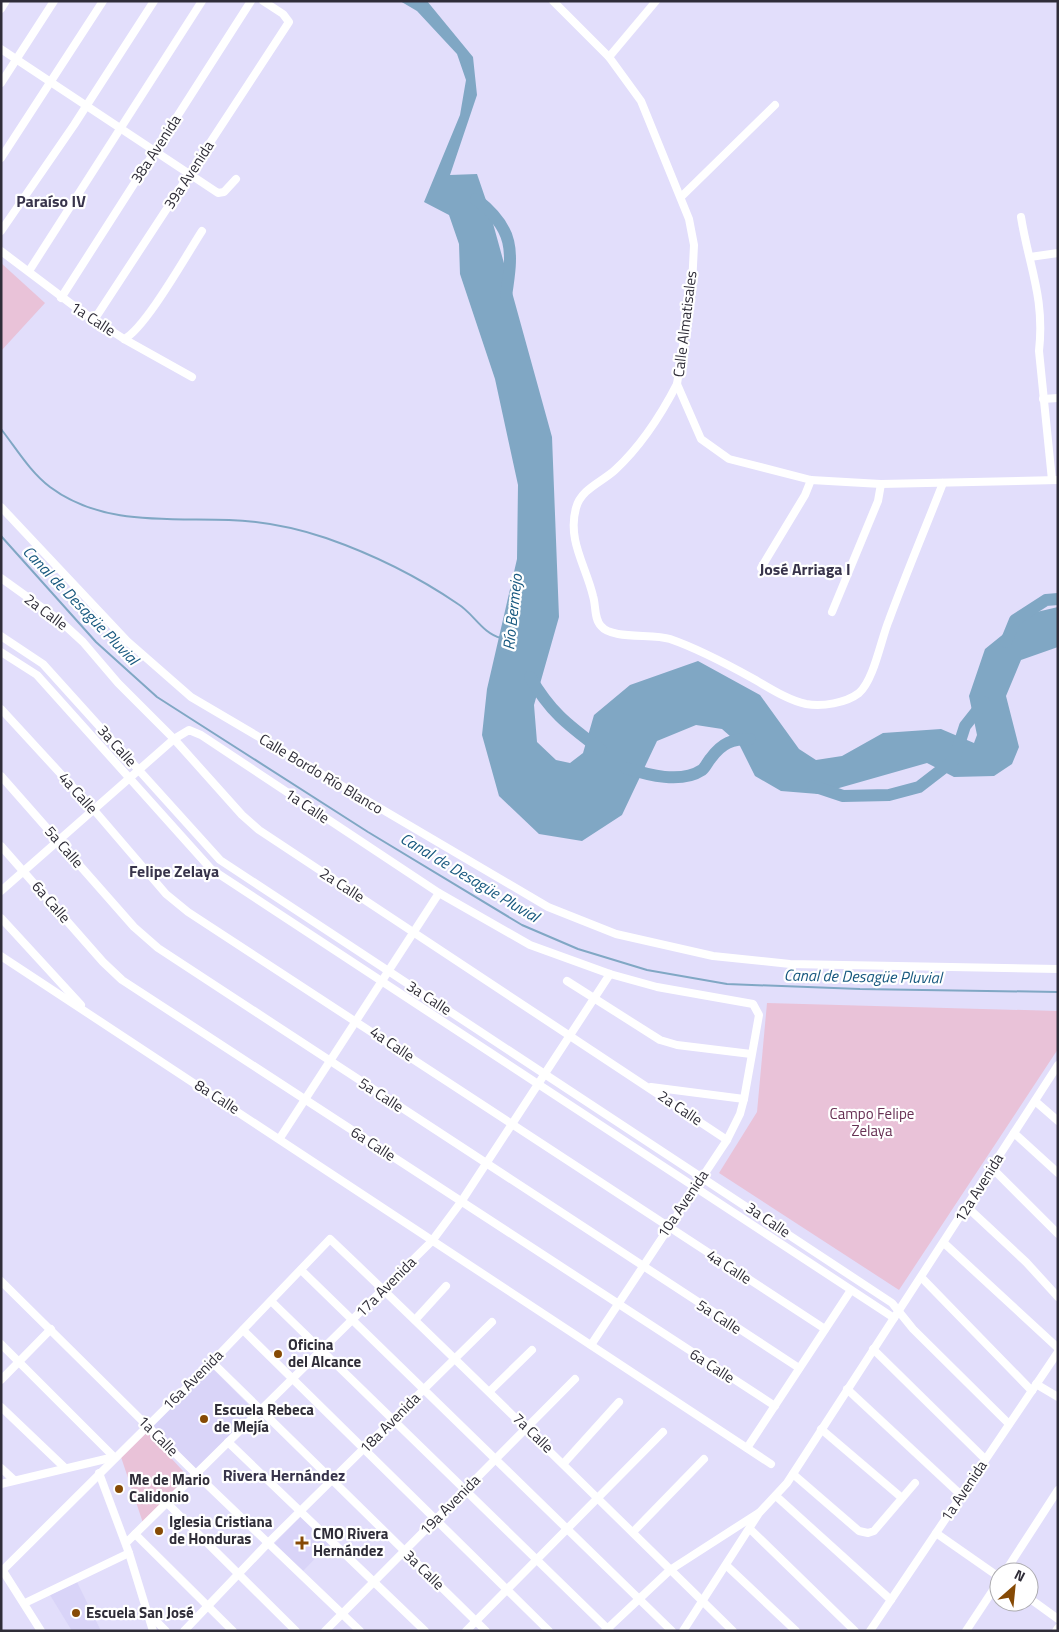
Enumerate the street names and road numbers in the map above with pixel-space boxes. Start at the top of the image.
street label: 38a Avenida [125,109,187,188]
street label: 39a Avenida [158,135,220,214]
street label: Calle Almatisales [667,269,702,378]
street label: 1a Calle [66,295,120,342]
street label: 2a Calle [20,588,73,636]
street label: 3a Calle [92,720,142,772]
street label: Calle Bordo Río Blanco [255,727,388,820]
street label: 4a Calle [53,767,103,819]
street label: 1a Calle [280,782,334,829]
street label: 5a Calle [39,820,89,873]
street label: 2a Calle [315,861,369,908]
street label: 6a Calle [26,875,76,928]
street label: 3a Calle [402,974,456,1021]
street label: 4a Calle [365,1020,419,1067]
street label: 5a Calle [354,1071,408,1118]
street label: 8a Calle [190,1073,244,1120]
street label: 2a Calle [653,1084,707,1131]
street label: 6a Calle [346,1120,400,1167]
street label: 12a Avenida [948,1148,1009,1227]
street label: 10a Avenida [651,1165,714,1242]
street label: 3a Calle [741,1196,795,1243]
street label: 4a Calle [702,1243,756,1290]
street label: 17a Avenida [350,1251,422,1322]
street label: 5a Calle [692,1293,746,1340]
street label: 6a Calle [685,1342,739,1389]
street label: 16a Avenida [157,1344,229,1415]
street label: 18a Avenida [354,1387,426,1458]
street label: 7a Calle [508,1407,559,1458]
street label: 1a Calle [133,1410,184,1461]
street label: 1a Avenida [935,1455,993,1526]
street label: 19a Avenida [414,1469,486,1540]
street label: 3a Calle [399,1544,450,1595]

